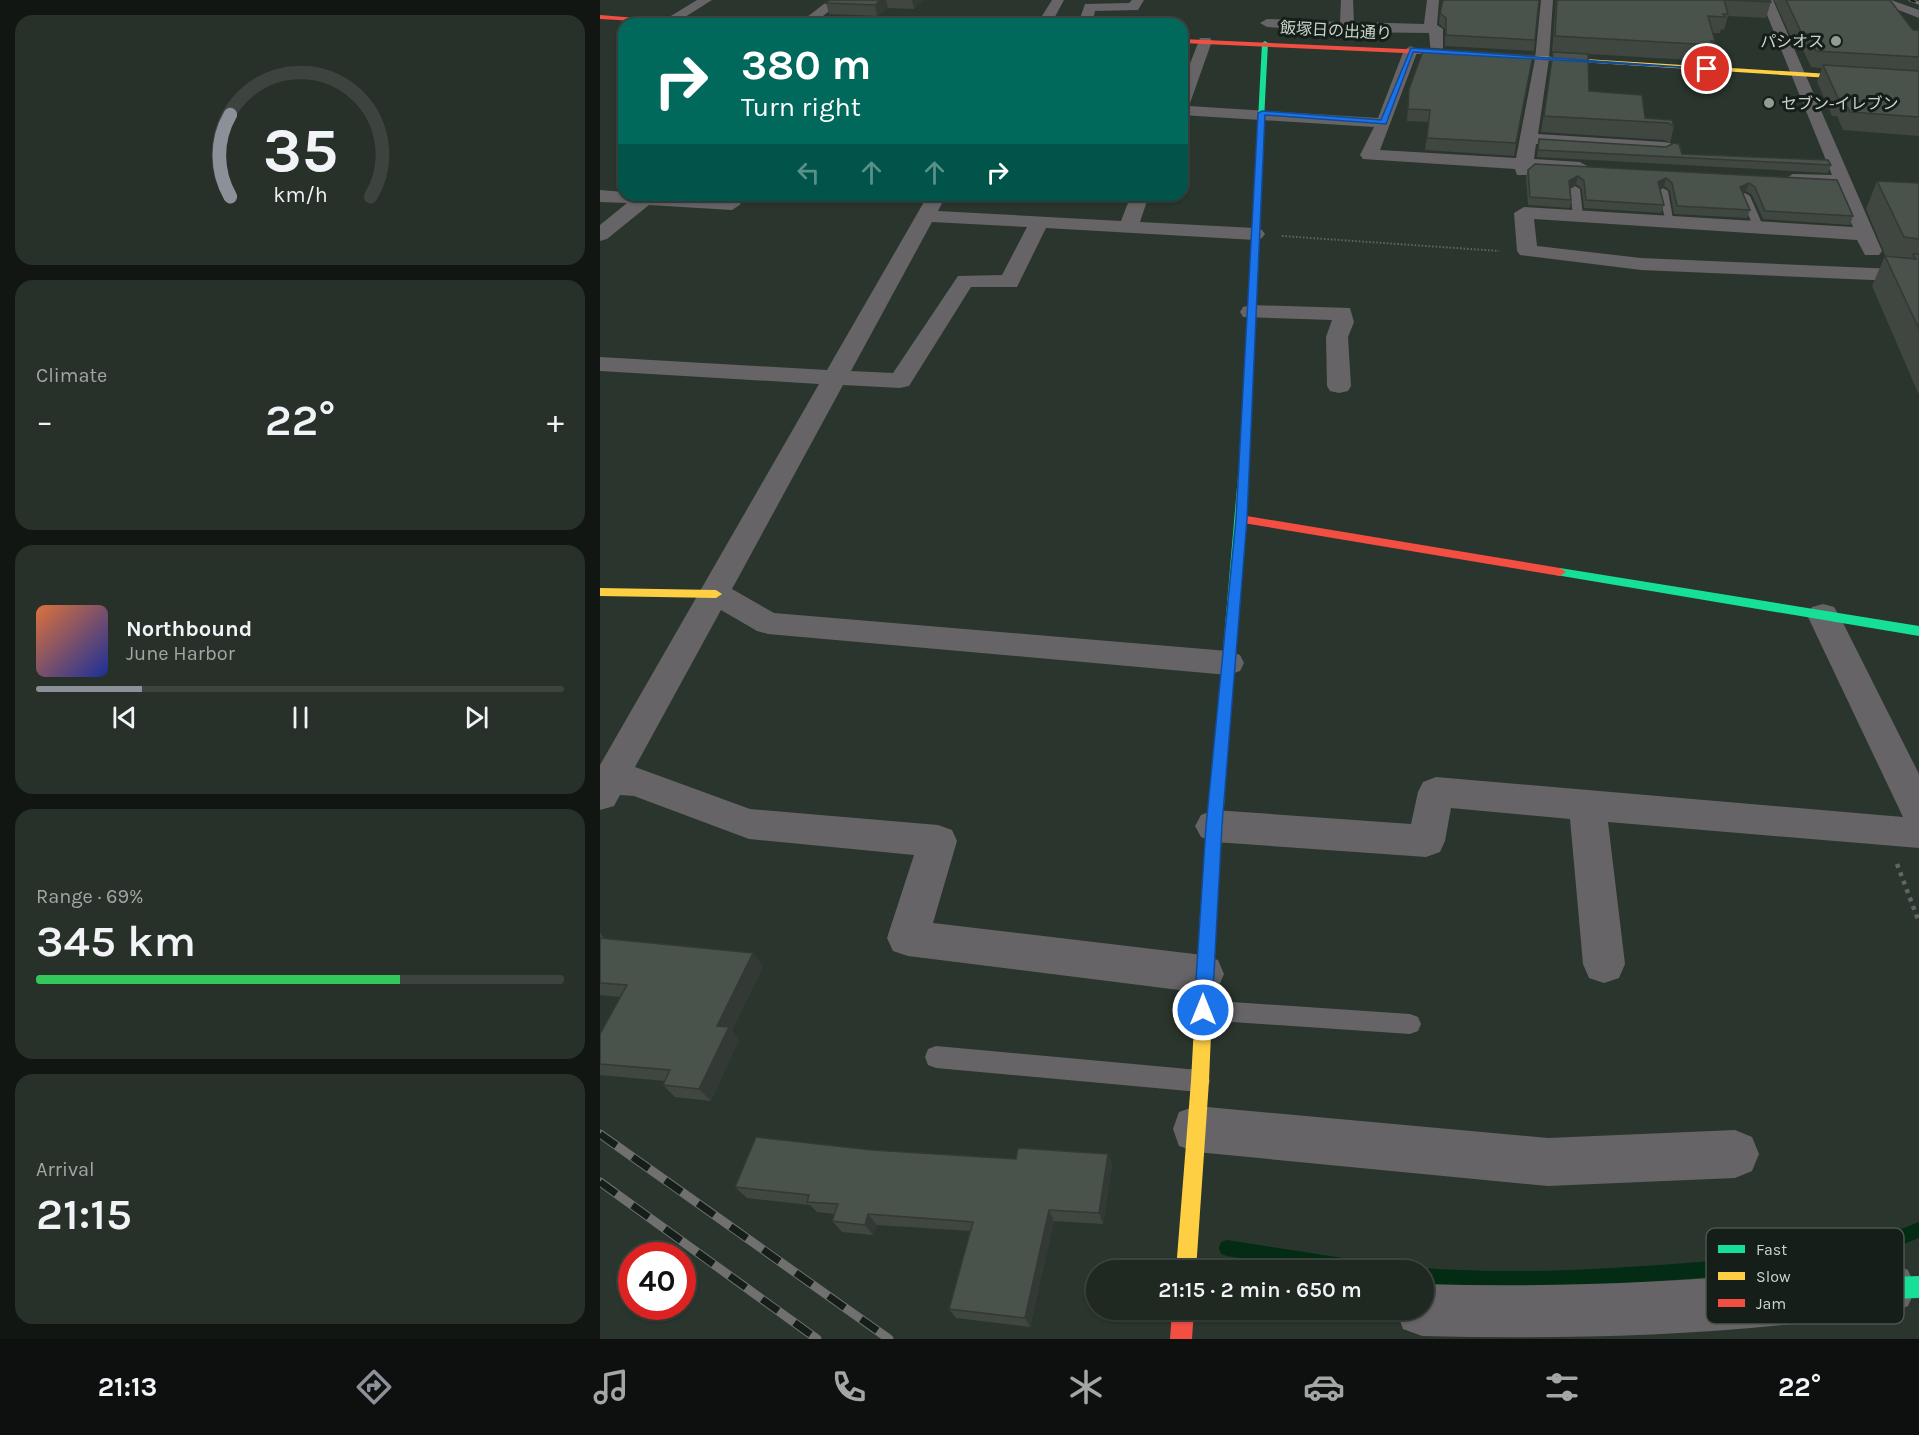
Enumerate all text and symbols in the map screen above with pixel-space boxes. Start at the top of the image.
street label: 飯塚日の出通り [1280,18,1392,43]
place label: パシオス [1760,32,1824,51]
marker: パシオス [1829,34,1843,48]
text: 380 m [741,40,871,90]
icon: right [642,42,720,120]
pin [1681,43,1732,94]
icon: arrive [1690,52,1723,85]
text: Turn right [741,91,861,123]
place label: セブン-イレブン [1781,94,1899,113]
marker: セブン-イレブン [1762,96,1776,110]
text: 35 [262,114,338,187]
icon: left [792,156,825,189]
icon: ahead [855,156,888,189]
icon: ahead [918,156,951,189]
icon: right [981,156,1014,189]
text: km/h [273,182,327,207]
text: Climate [36,364,107,387]
text: 22° [265,394,335,446]
text: − [36,402,53,440]
text: + [547,402,564,440]
text: Northbound [126,616,252,642]
text: June Harbor [126,642,235,665]
icon: previous [108,701,141,734]
icon: pause [284,701,317,734]
icon: next [460,701,493,734]
text: Range · 69% [36,885,144,908]
text: 345 km [36,915,196,967]
position arrow [1171,978,1235,1042]
text: Arrival [36,1158,95,1181]
text: 21:15 [36,1188,132,1240]
legend [1706,1228,1904,1324]
text: Fast [1756,1240,1787,1259]
speed limit sign: 40 [618,1242,696,1320]
text: Slow [1756,1267,1791,1286]
text: 21:15 · 2 min · 650 m [1158,1277,1362,1303]
text: Jam [1756,1294,1786,1313]
icon: directions [353,1366,395,1408]
icon: music [590,1366,632,1408]
icon: phone [828,1366,870,1408]
icon: climate [1065,1366,1107,1408]
icon: car [1303,1366,1345,1408]
icon: filters [1541,1366,1583,1408]
text: 21:13 [98,1371,157,1403]
text: 22° [1778,1371,1821,1403]

